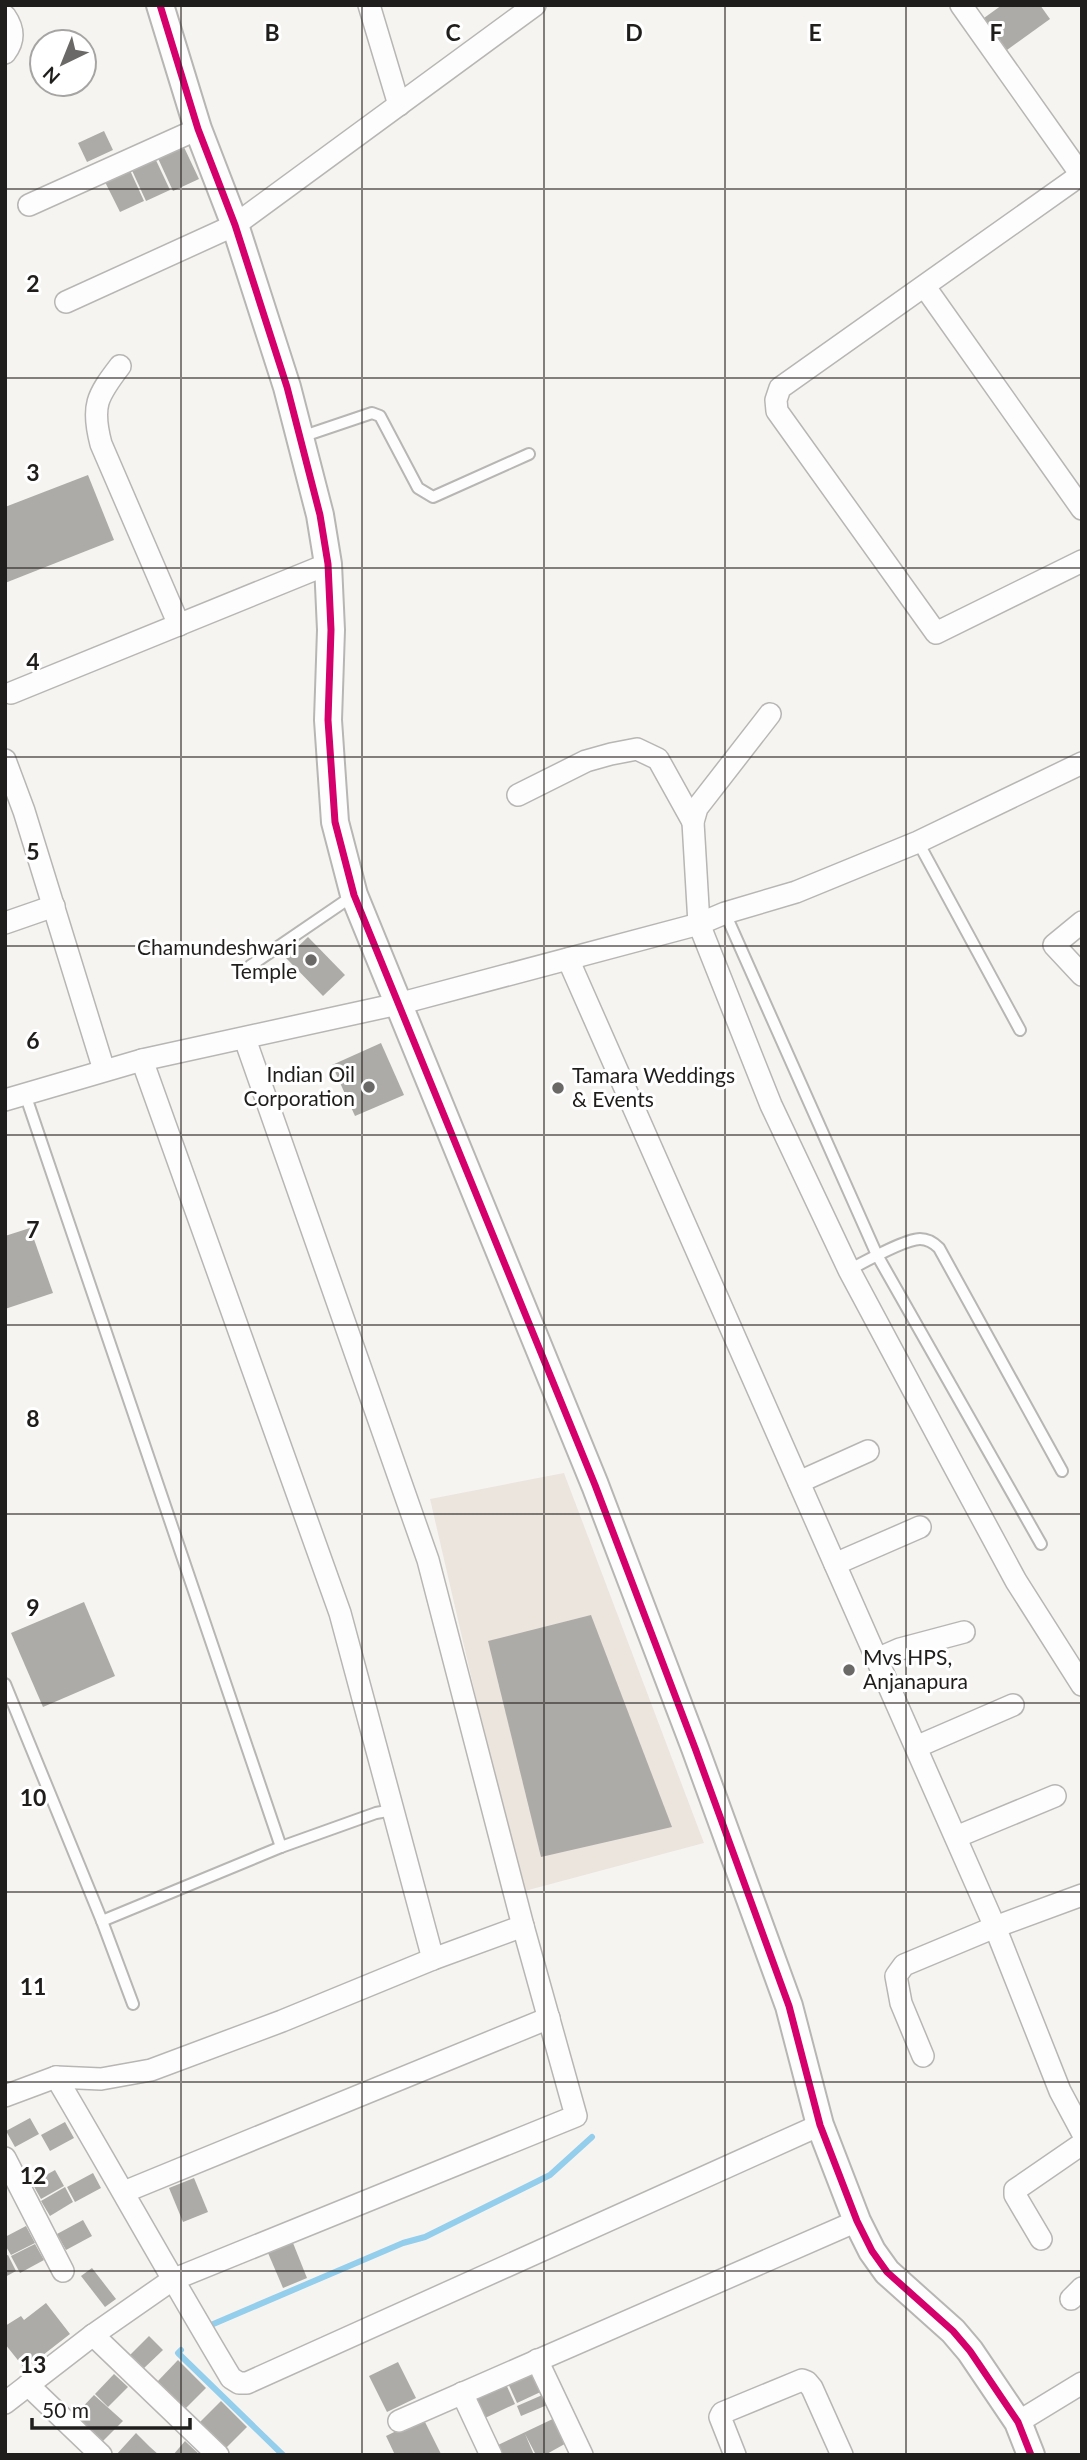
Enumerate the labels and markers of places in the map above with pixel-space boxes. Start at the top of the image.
place label: Chamundeshwari Temple [137,934,297,983]
marker: Chamundeshwari Temple [303,952,319,968]
place label: Indian Oil Corporation [244,1061,355,1110]
place label: Tamara Weddings & Events [572,1062,735,1111]
marker: Indian Oil Corporation [361,1079,377,1095]
marker: Tamara Weddings & Events [550,1080,566,1096]
place label: Mvs HPS, Anjanapura [863,1644,968,1693]
marker: Mvs HPS, Anjanapura [841,1662,857,1678]

